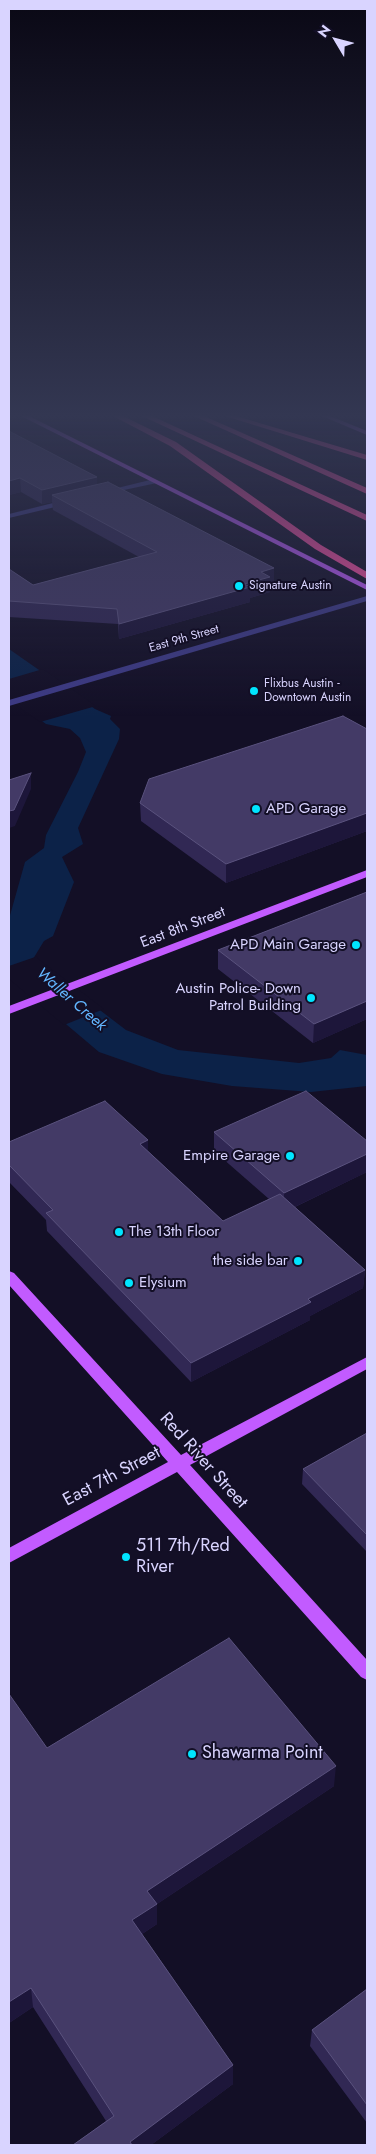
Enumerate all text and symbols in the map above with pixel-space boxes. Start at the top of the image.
north arrow [311,15,361,65]
text: N [313,21,335,41]
place label: Signature Austin [249,579,332,593]
marker: Signature Austin [233,580,245,592]
street label: East 9th Street [147,622,221,656]
place label: Flixbus Austin - Downtown Austin [264,677,351,705]
marker: Flixbus Austin - Downtown Austin [248,685,260,697]
place label: APD Garage [266,800,346,818]
marker: APD Garage [250,803,262,815]
street label: East 8th Street [138,904,228,952]
place label: APD Main Garage [230,936,346,954]
marker: APD Main Garage [350,939,362,951]
water label: Waller Creek [32,964,110,1036]
place label: Austin Police- Down Patrol Building [176,980,301,1015]
marker: Austin Police- Down Patrol Building [305,992,317,1004]
place label: Empire Garage [183,1147,280,1165]
marker: Empire Garage [284,1150,296,1162]
place label: The 13th Floor [129,1223,219,1241]
marker: The 13th Floor [113,1226,125,1238]
place label: the side bar [213,1252,288,1270]
marker: the side bar [292,1255,304,1267]
place label: Elysium [139,1274,187,1292]
marker: Elysium [123,1277,135,1289]
street label: Red River Street [154,1409,252,1513]
street label: East 7th Street [60,1442,164,1512]
place label: 511 7th/Red River [136,1536,230,1578]
marker: 511 7th/Red River [120,1551,132,1563]
place label: Shawarma Point [202,1743,323,1765]
marker: Shawarma Point [186,1748,198,1760]

